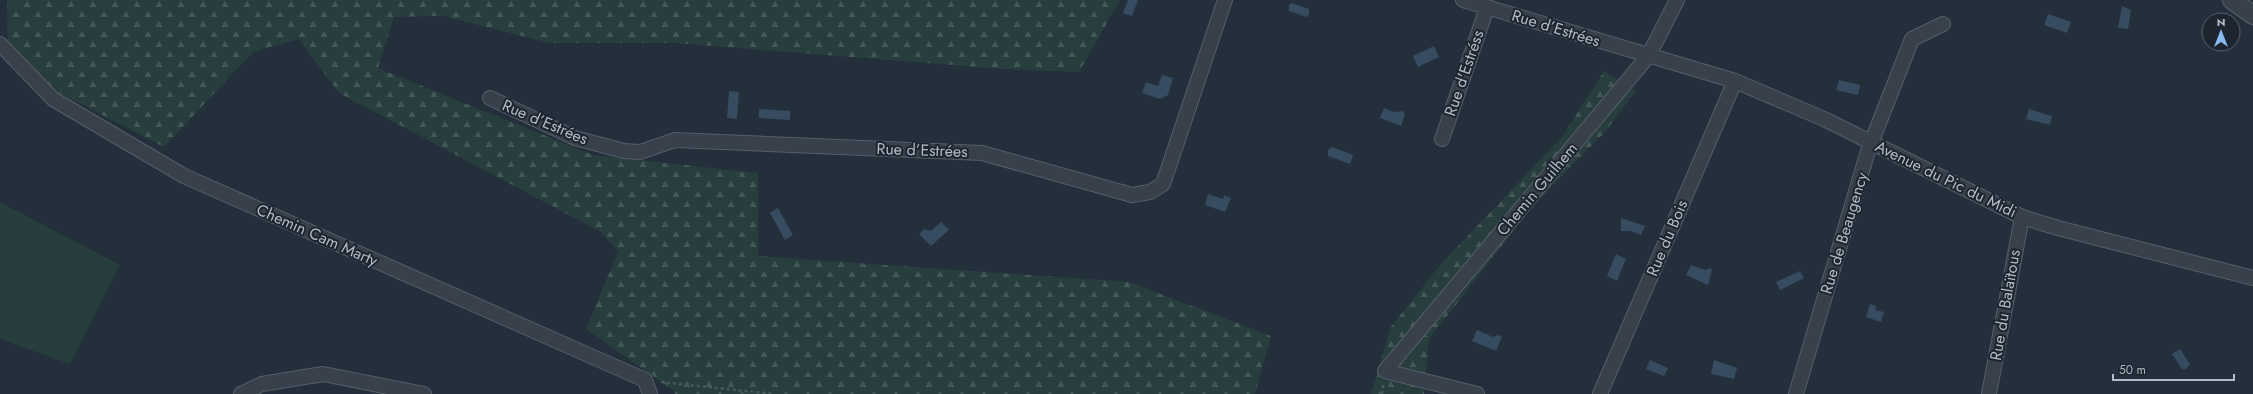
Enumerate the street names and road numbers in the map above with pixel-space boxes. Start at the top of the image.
street label: Rue d’Estrées [1509,4,1603,52]
street label: Rue d'Estréss [1439,27,1489,119]
street label: Rue d’Estrées [499,94,591,150]
street label: Avenue du Pic du Midi [1871,135,2021,223]
street label: Rue d’Estrées [876,137,968,163]
street label: Chemin Guilhem [1491,137,1583,241]
street label: Rue de Beaugency [1815,168,1874,297]
street label: Rue du Bois [1641,196,1693,280]
street label: Chemin Cam Marty [253,198,382,272]
street label: Rue du Balaïtous [1984,248,2026,362]

